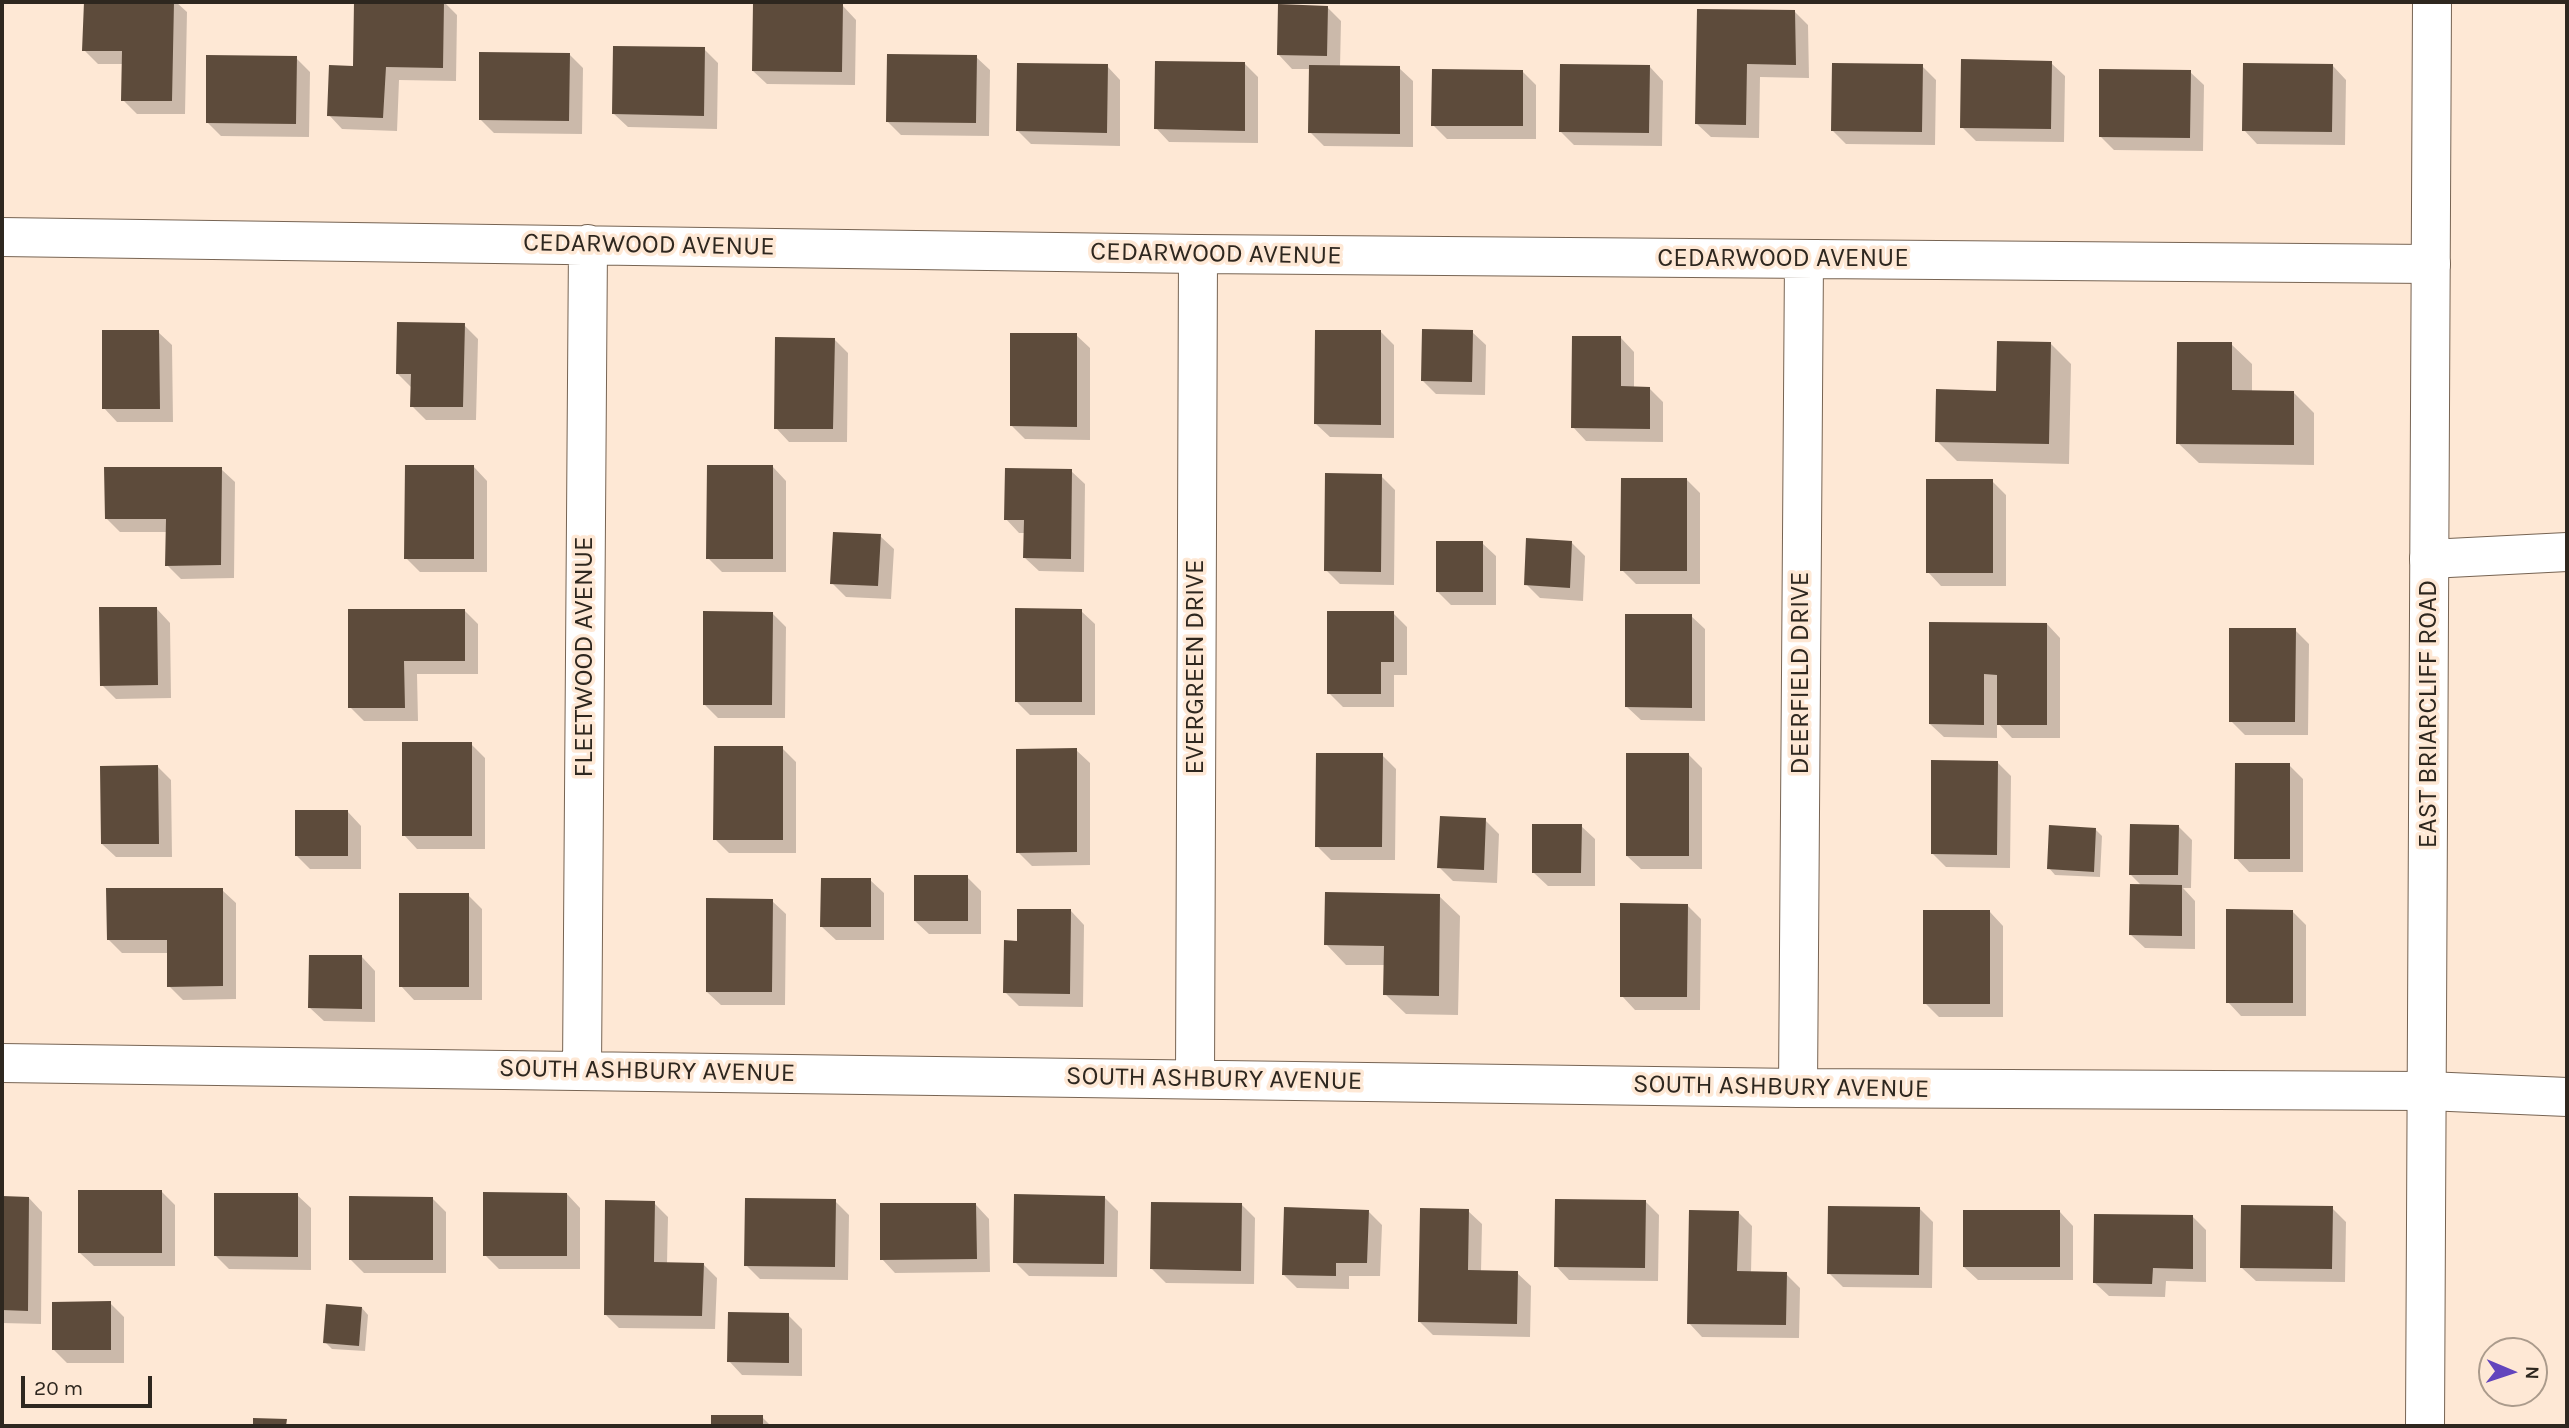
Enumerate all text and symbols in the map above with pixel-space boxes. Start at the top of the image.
street label: CEDARWOOD AVENUE [523,227,775,263]
street label: CEDARWOOD AVENUE [1090,236,1342,272]
street label: CEDARWOOD AVENUE [1657,243,1909,275]
street label: FLEETWOOD AVENUE [569,537,601,777]
street label: EVERGREEN DRIVE [1180,559,1212,775]
street label: DEERFIELD DRIVE [1785,572,1817,774]
street label: EAST BRIARCLIFF ROAD [2413,580,2445,848]
street label: SOUTH ASHBURY AVENUE [499,1053,795,1089]
street label: SOUTH ASHBURY AVENUE [1066,1061,1362,1097]
street label: SOUTH ASHBURY AVENUE [1633,1069,1929,1105]
north arrow [2478,1337,2548,1407]
scale bar [24,1362,156,1406]
text: N [2521,1365,2543,1380]
text: 20 m [34,1376,83,1400]

